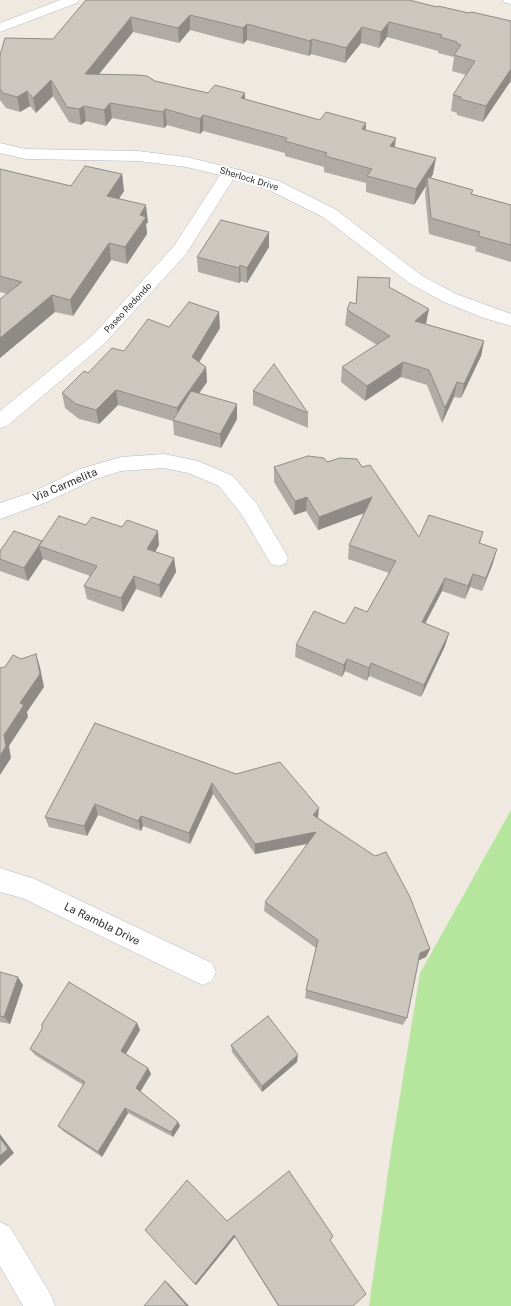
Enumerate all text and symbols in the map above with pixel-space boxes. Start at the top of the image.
street label: Sherlock Drive [218,165,280,193]
street label: Paseo Redondo [102,281,154,335]
street label: Via Carmelita [31,465,99,505]
street label: La Rambla Drive [62,900,142,948]

